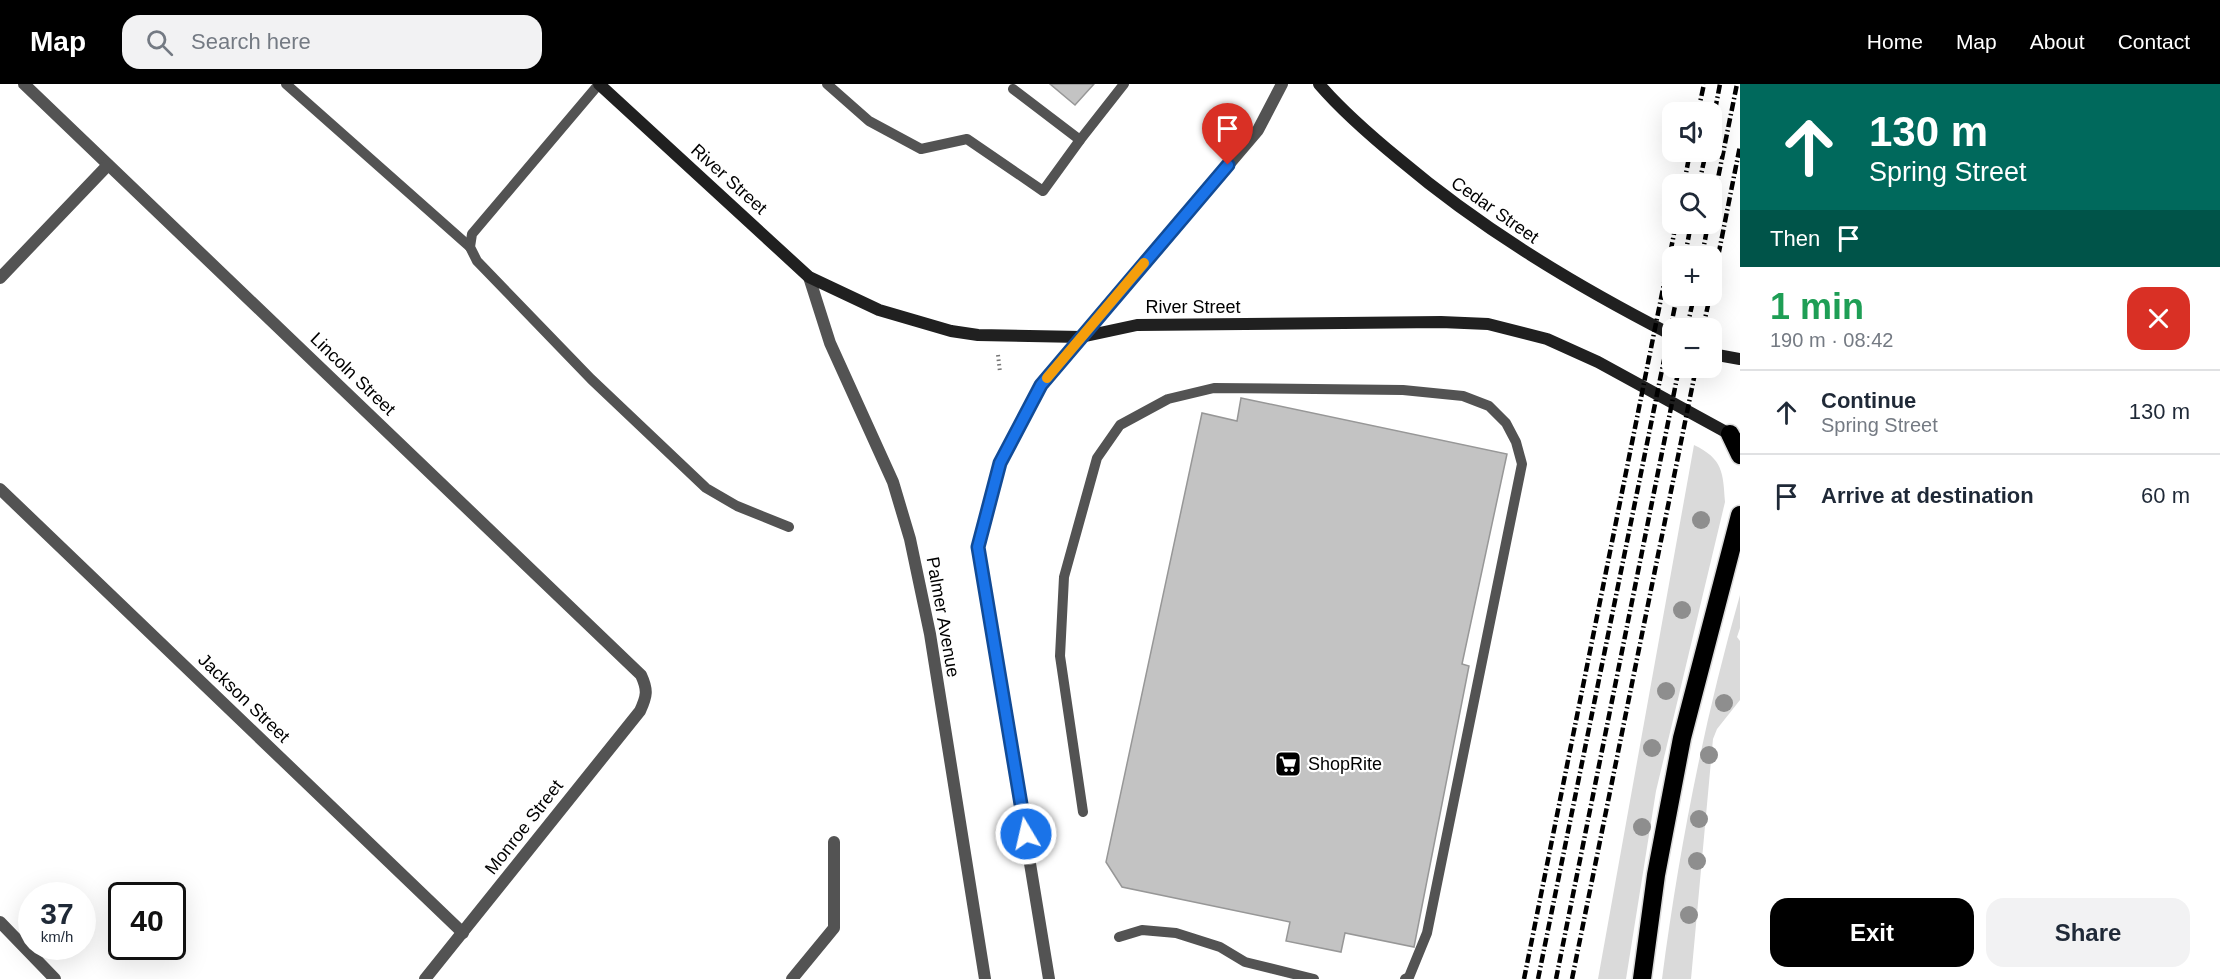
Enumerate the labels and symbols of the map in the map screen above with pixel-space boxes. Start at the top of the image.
pin [1202,103,1253,165]
street label: River Street [687,140,771,218]
street label: Cedar Street [1447,173,1543,247]
street label: River Street [1145,297,1241,317]
street label: Lincoln Street [306,329,400,419]
street label: Palmer Avenue [923,555,963,679]
street label: Jackson Street [194,649,294,747]
supermarket icon: ShopRite [1273,749,1303,779]
place label: ShopRite [1308,754,1382,774]
street label: Monroe Street [481,776,567,878]
position arrow [994,802,1058,866]
speed limit sign: 40 [108,882,186,960]

